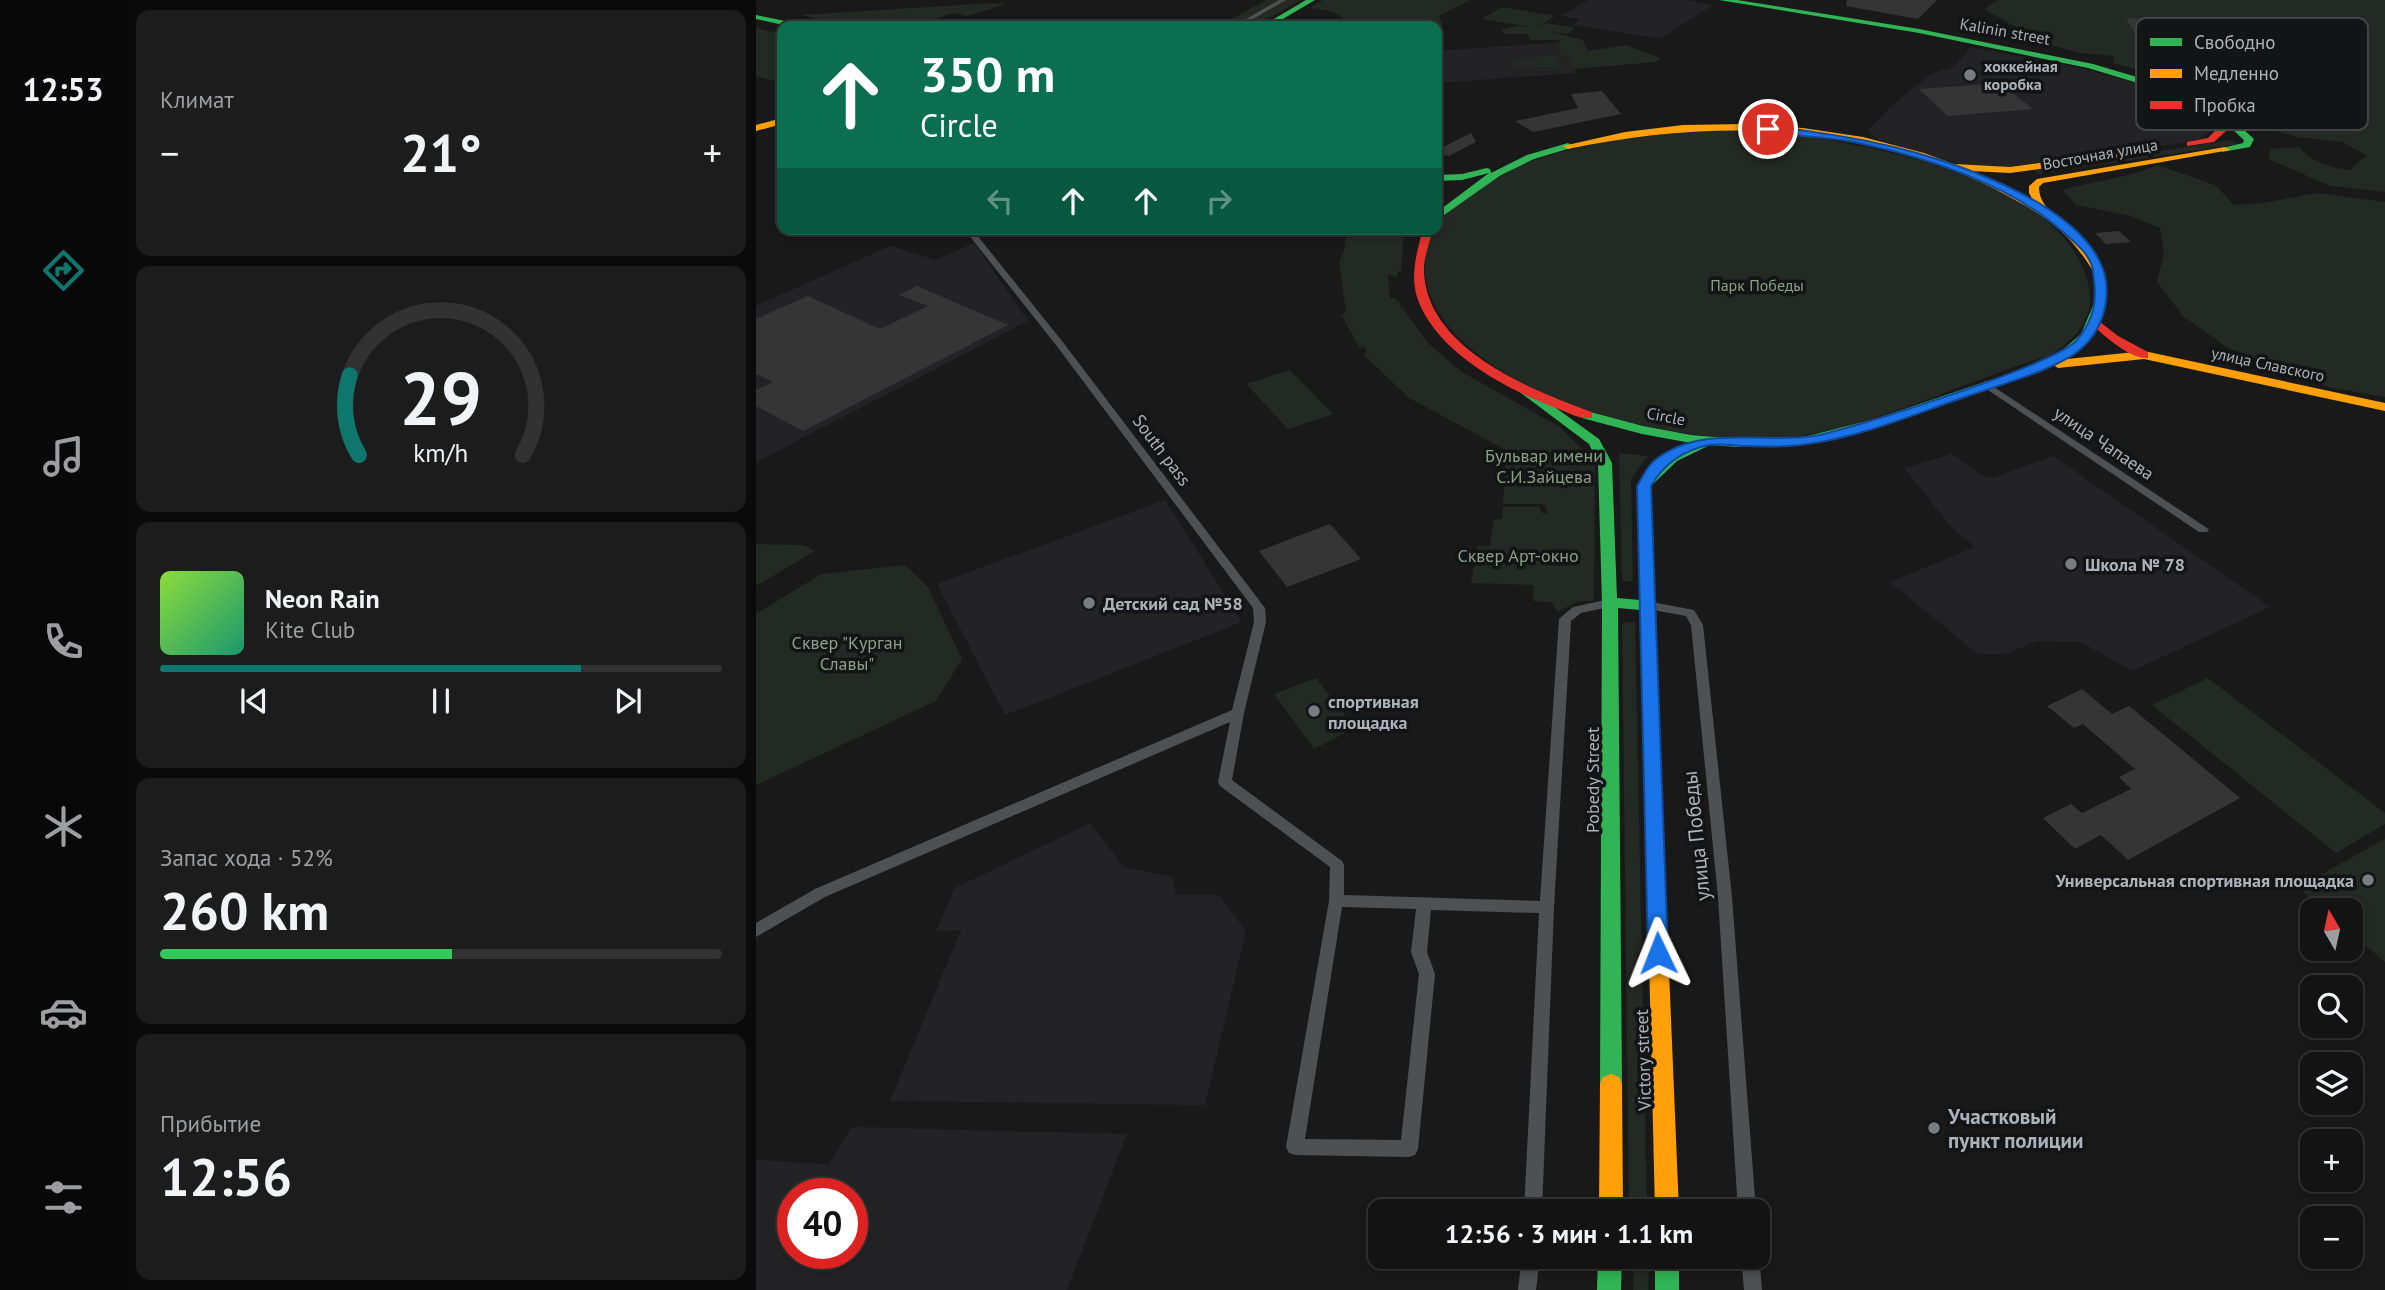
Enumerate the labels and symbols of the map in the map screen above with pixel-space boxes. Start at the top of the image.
street label: Kalinin street [1958,13,2052,49]
legend [2136,18,2368,130]
text: Свободно [2194,30,2276,54]
place label: хоккейная коробка [1984,56,2058,94]
text: Медленно [2194,61,2279,85]
marker: хоккейная коробка [1962,67,1978,83]
text: Пробка [2194,93,2256,117]
pin [1738,99,1798,159]
street label: Восточная улица [2041,134,2159,174]
park label: Парк Победы [1710,275,1804,295]
street label: улица Славского [2210,342,2326,386]
street label: улица Чапаева [2049,401,2159,485]
street label: Circle [1645,402,1687,430]
street label: South pass [1128,410,1196,490]
park label: Бульвар имени С.И.Зайцева [1485,444,1603,488]
park label: Сквер Арт-окно [1457,544,1579,567]
place label: Школа № 78 [2085,553,2185,576]
marker: Школа № 78 [2063,556,2079,572]
place label: Детский сад №58 [1103,592,1243,615]
marker: Детский сад №58 [1081,595,1097,611]
park label: Сквер "Курган Славы" [792,631,902,675]
place label: спортивная площадка [1328,690,1419,734]
marker: спортивная площадка [1306,703,1322,719]
street label: Pobedy Street [1581,727,1604,833]
street label: улица Победы [1676,770,1716,902]
place label: Универсальная спортивная площадка [2054,869,2354,892]
marker: Универсальная спортивная площадка [2360,872,2376,888]
north arrow [2300,898,2362,961]
position arrow [1621,916,1695,990]
street label: Victory street [1630,1009,1656,1112]
place label: Участковый пункт полиции [1947,1103,2084,1154]
marker: Участковый пункт полиции [1926,1120,1942,1136]
speed limit sign: 40 [777,1178,868,1269]

